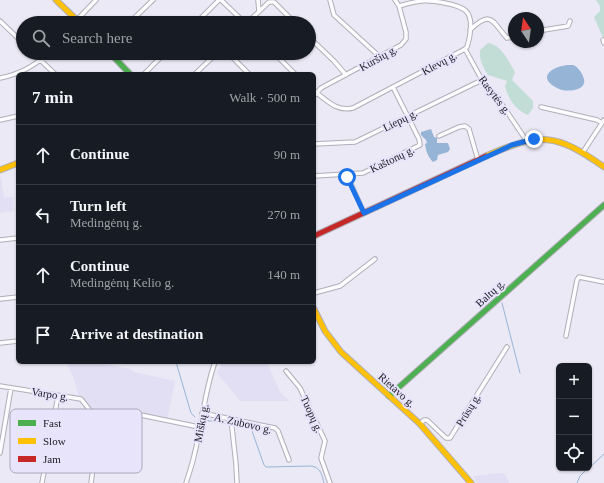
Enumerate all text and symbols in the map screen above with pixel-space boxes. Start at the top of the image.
north arrow [508,12,544,48]
search box [16,16,316,60]
icon: search [30,27,52,49]
text: Search here [62,30,132,46]
street label: Kuršių g. [357,43,399,73]
street label: Klevų g. [419,49,459,77]
street label: Rasytės g. [477,73,514,117]
text: 7 min [32,88,73,107]
text: Walk · 500 m [229,90,300,105]
street label: Liepų g. [381,106,419,133]
route end [525,130,543,148]
street label: Kaštonų g. [368,143,416,175]
icon: ahead [32,144,54,166]
text: Continue [70,146,129,162]
text: 90 m [274,147,300,162]
route start [338,168,356,186]
text: Turn left [70,198,127,214]
icon: left [32,204,54,226]
text: 270 m [267,207,300,222]
text: Medingėnų g. [70,215,142,230]
text: Continue [70,258,129,274]
icon: ahead [32,264,54,286]
text: 140 m [267,267,300,282]
text: Medingėnų Kelio g. [70,275,174,290]
street label: Baltų g. [473,277,507,309]
icon: arrive [32,324,54,346]
text: Arrive at destination [70,326,203,342]
map controls [556,363,592,471]
button: + [556,363,592,399]
street label: Rietavo g. [376,370,418,410]
street label: Varpo g. [31,385,70,403]
street label: Prūsų g. [453,391,483,428]
street label: Tuopų g. [299,394,326,435]
button: − [556,399,592,435]
street label: Miškų g. [191,402,211,443]
legend [10,409,142,473]
street label: A. Zubovo g. [213,411,273,435]
text: Fast [43,417,61,429]
text: Slow [43,435,66,447]
button: locate [556,435,592,471]
text: Jam [43,453,61,465]

